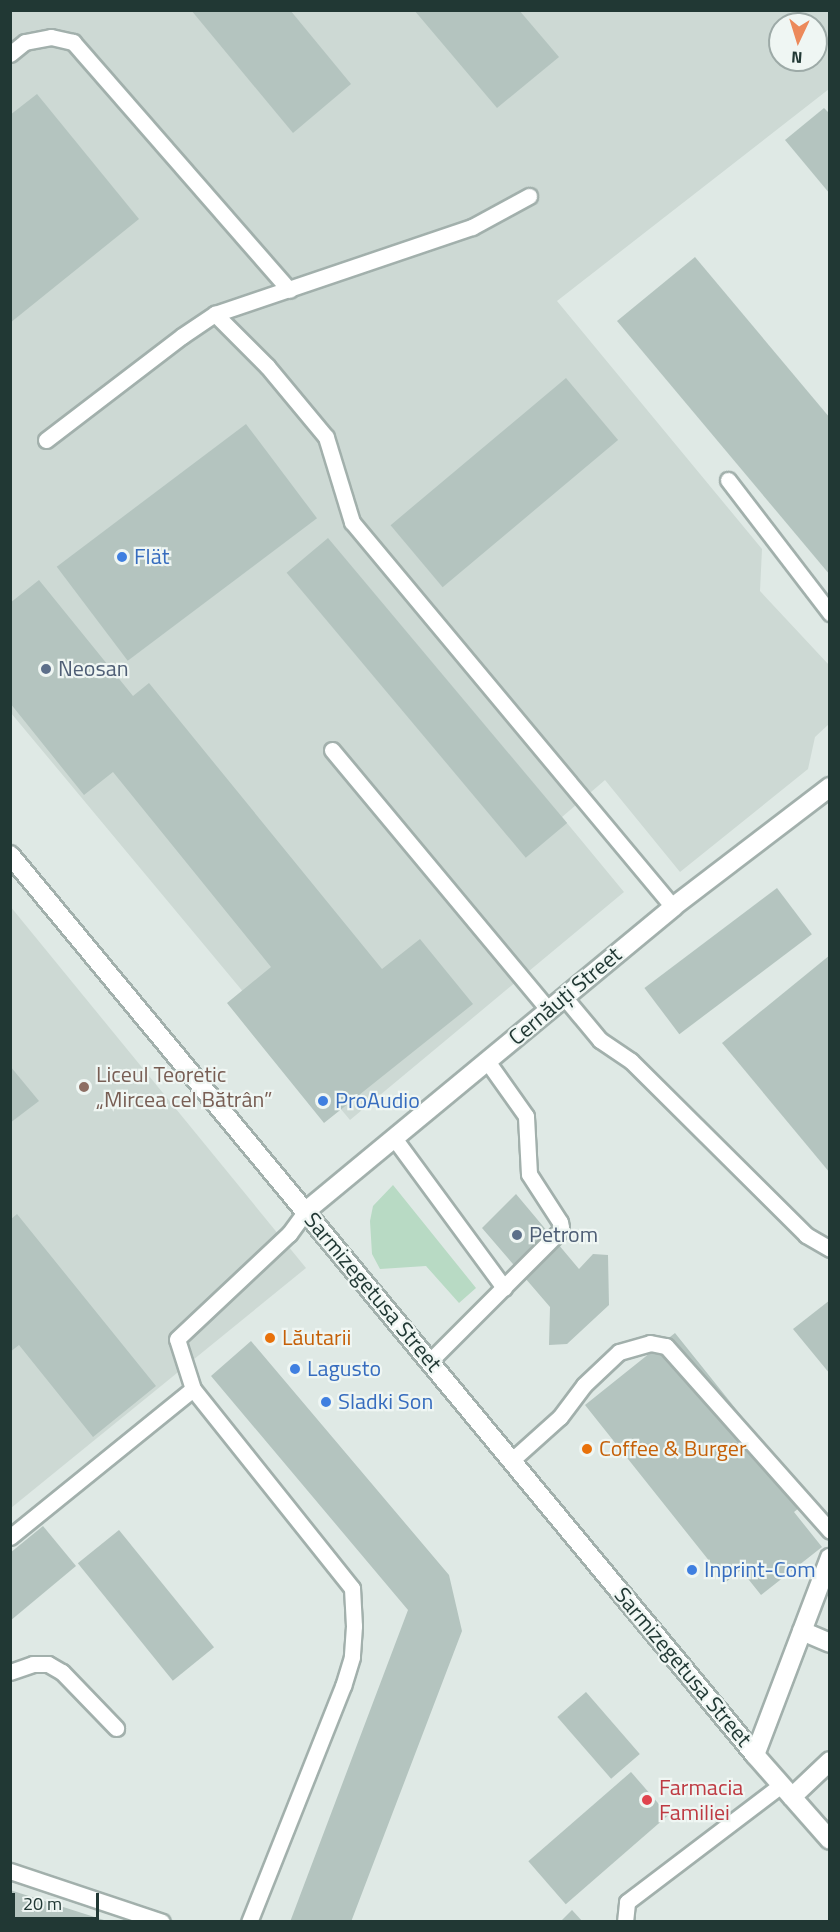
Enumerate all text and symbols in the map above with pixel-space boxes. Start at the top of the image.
north arrow [768,12,828,72]
text: N [791,46,803,70]
place label: Flät [134,544,169,570]
marker: Flät [115,550,129,564]
place label: Neosan [58,656,129,682]
marker: Neosan [39,662,53,676]
street label: Cernăuți Street [503,941,627,1051]
place label: Liceul Teoretic „Mircea cel Bătrân” [96,1061,272,1112]
marker: Liceul Teoretic „Mircea cel Bătrân” [77,1080,91,1094]
place label: ProAudio [335,1088,420,1114]
marker: ProAudio [316,1094,330,1108]
street label: Sarmizegetusa Street [299,1207,447,1377]
place label: Petrom [529,1222,598,1248]
marker: Petrom [510,1228,524,1242]
place label: Lăutarii [282,1325,351,1351]
marker: Lăutarii [263,1331,277,1345]
place label: Lagusto [307,1356,381,1382]
marker: Lagusto [288,1362,302,1376]
place label: Sladki Son [338,1389,433,1415]
marker: Sladki Son [319,1395,333,1409]
place label: Coffee & Burger [599,1436,746,1462]
marker: Coffee & Burger [580,1442,594,1456]
place label: Inprint-Com [704,1557,816,1583]
marker: Inprint-Com [685,1563,699,1577]
street label: Sarmizegetusa Street [609,1582,757,1752]
place label: Farmacia Familiei [659,1774,743,1826]
marker: Farmacia Familiei [640,1793,654,1807]
scale bar [15,1881,102,1919]
text: 20 m [23,1890,62,1917]

